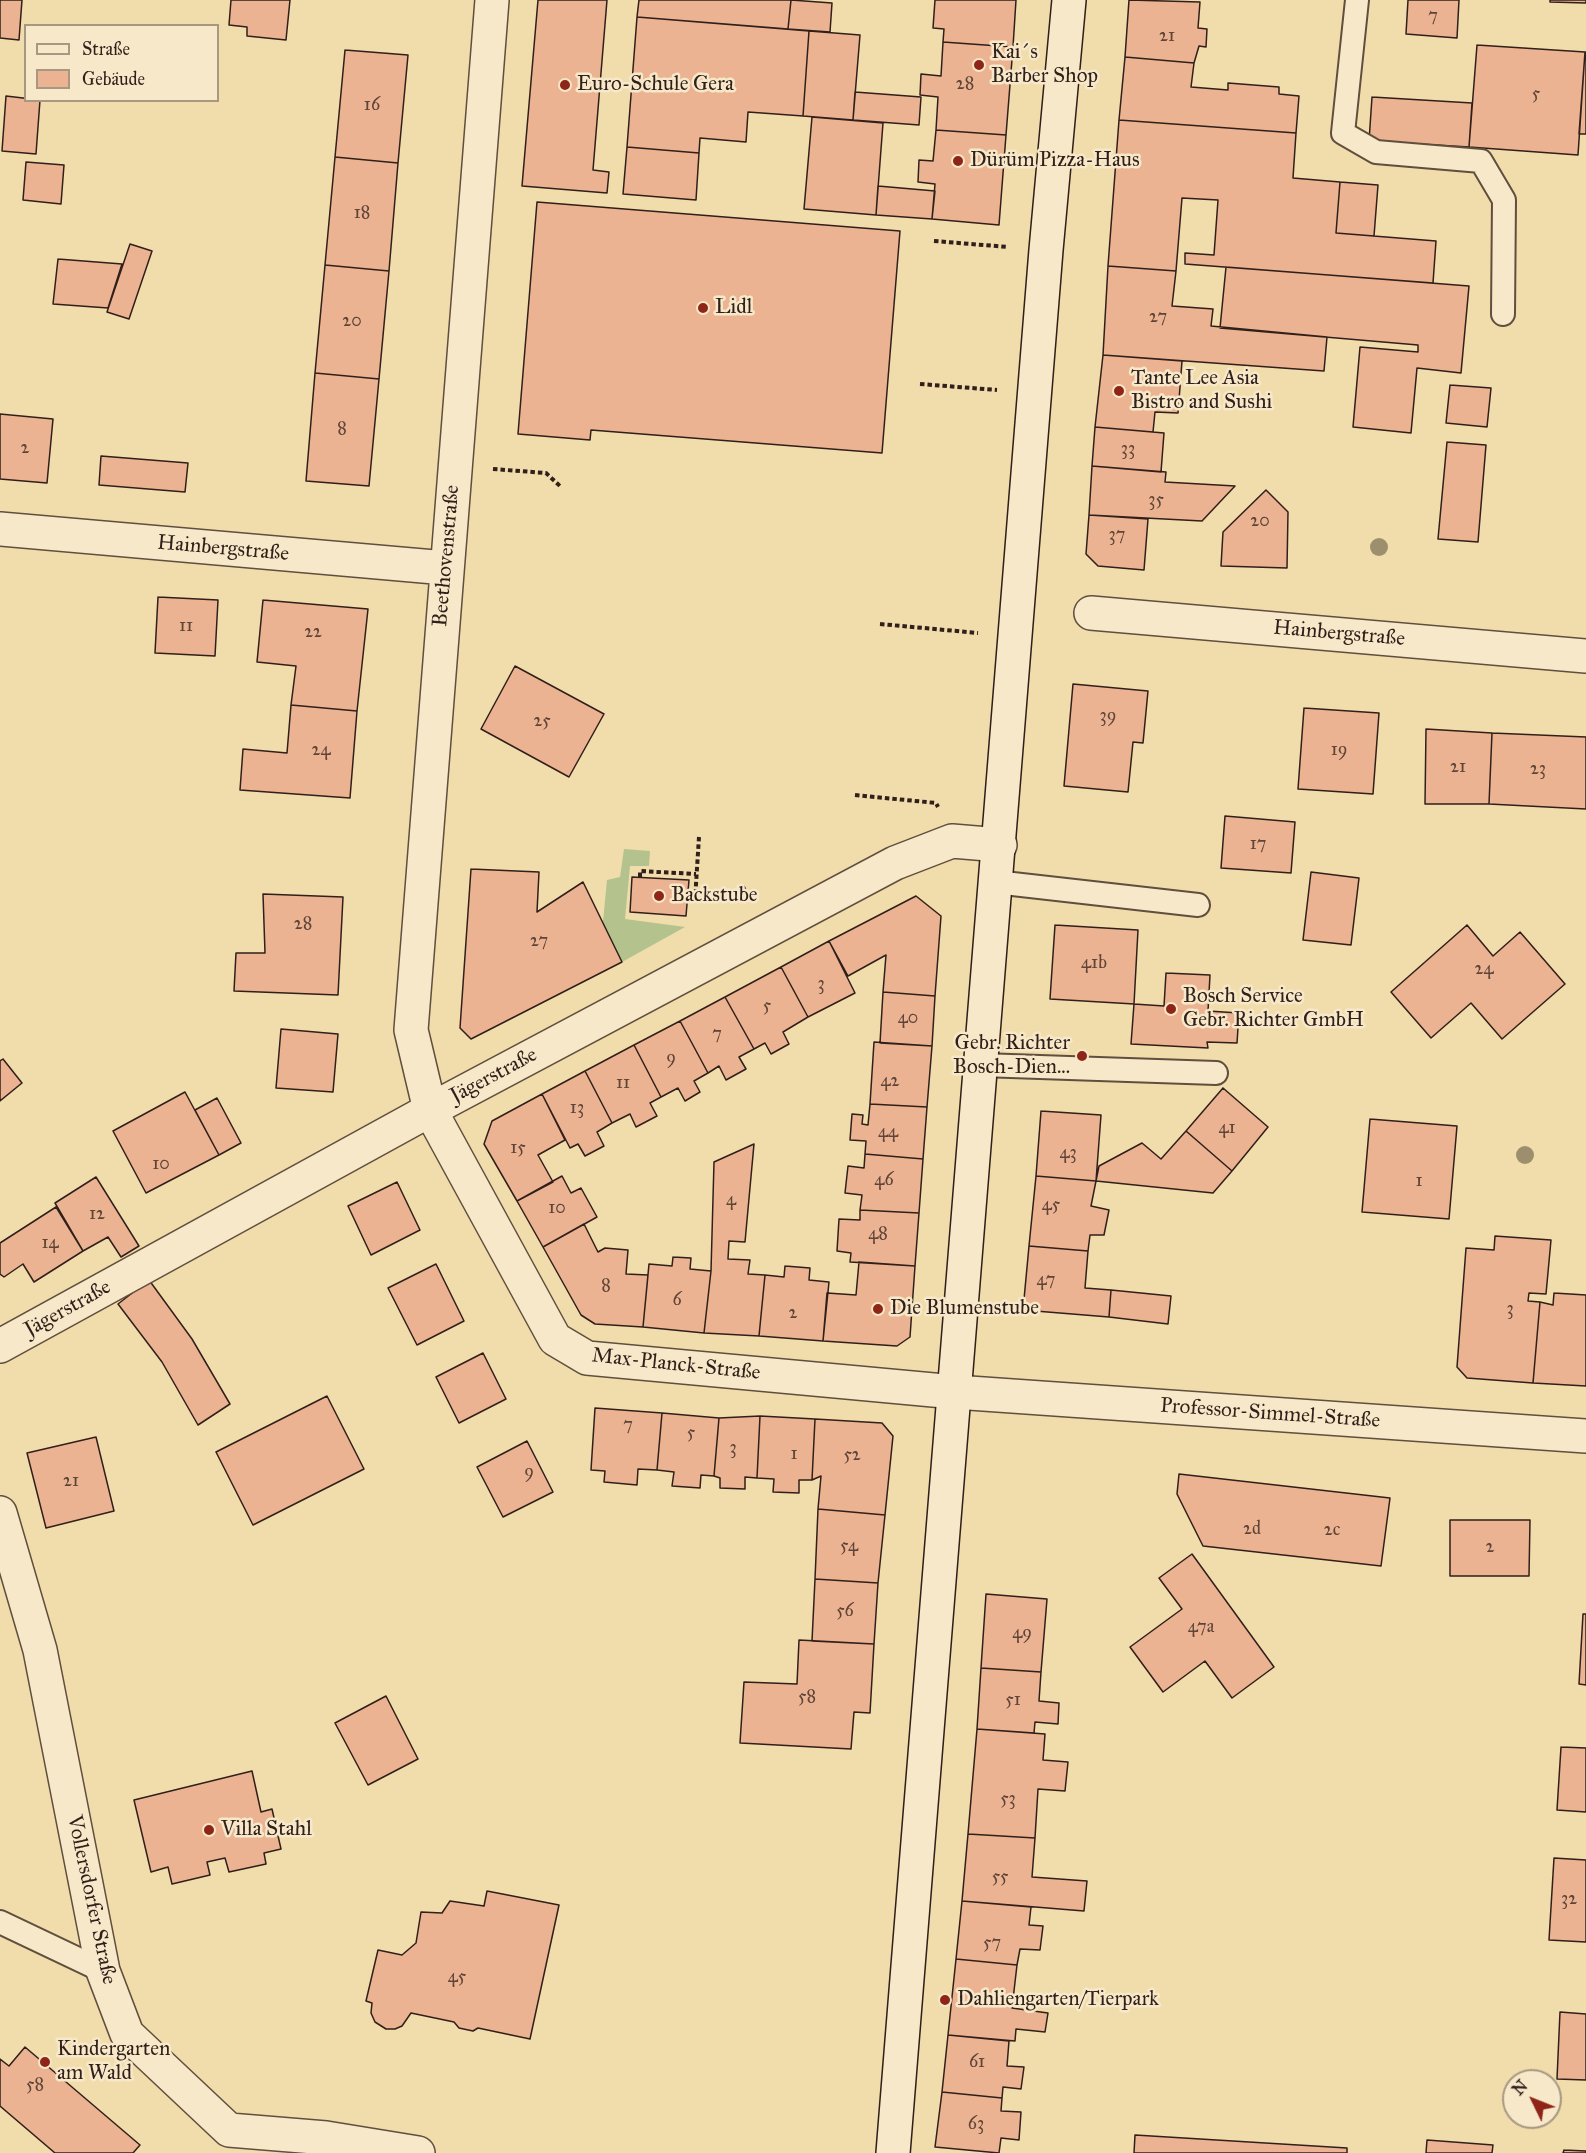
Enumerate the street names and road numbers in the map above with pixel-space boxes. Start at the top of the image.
street label: Beethovenstraße [428,484,466,628]
street label: Hainbergstraße [156,531,290,567]
street label: Hainbergstraße [1272,616,1406,652]
street label: Jägerstraße [446,1043,542,1109]
street label: Jägerstraße [20,1275,116,1343]
street label: Max-Planck-Straße [590,1344,762,1386]
street label: Professor-Simmel-Straße [1159,1394,1381,1434]
street label: Vollersdorfer Straße [61,1813,121,1987]

